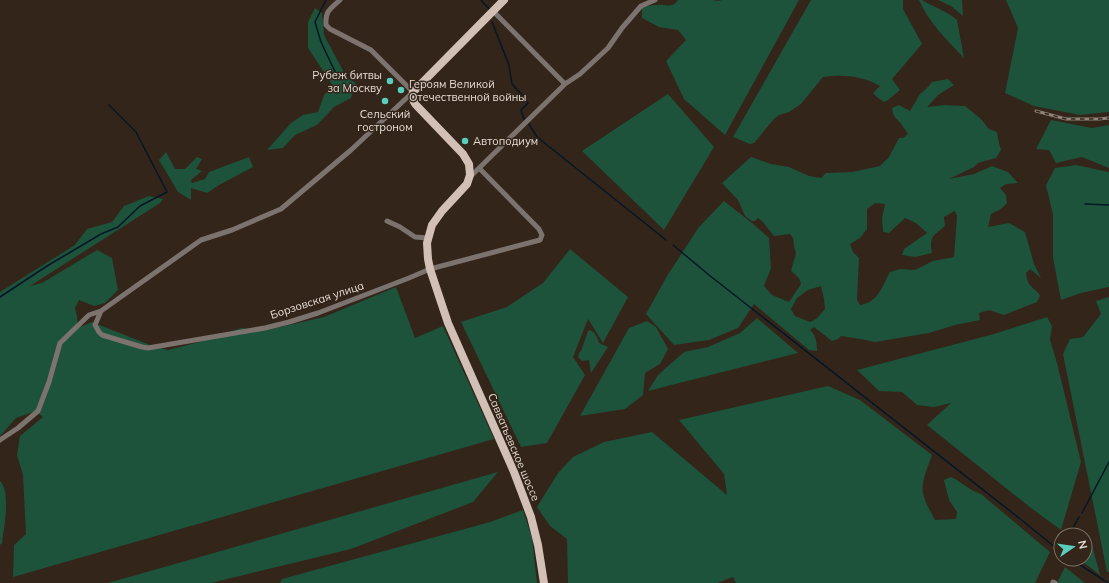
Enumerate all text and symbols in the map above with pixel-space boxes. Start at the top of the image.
place label: Рубеж битвы за Москву [312,68,382,95]
marker: Рубеж битвы за Москву [385,76,395,86]
place label: Героям Великой Отечественной войны [409,77,526,104]
marker: Героям Великой Отечественной войны [396,85,406,95]
marker: Сельский гостроном [380,96,390,106]
place label: Сельский гостроном [357,107,413,134]
place label: Автоподиум [473,134,538,148]
marker: Автоподиум [460,136,470,146]
street label: Борзовская улица [268,278,366,322]
street label: Савватьевское шоссе [485,391,543,503]
north arrow [1053,527,1093,567]
text: N [1075,539,1090,550]

